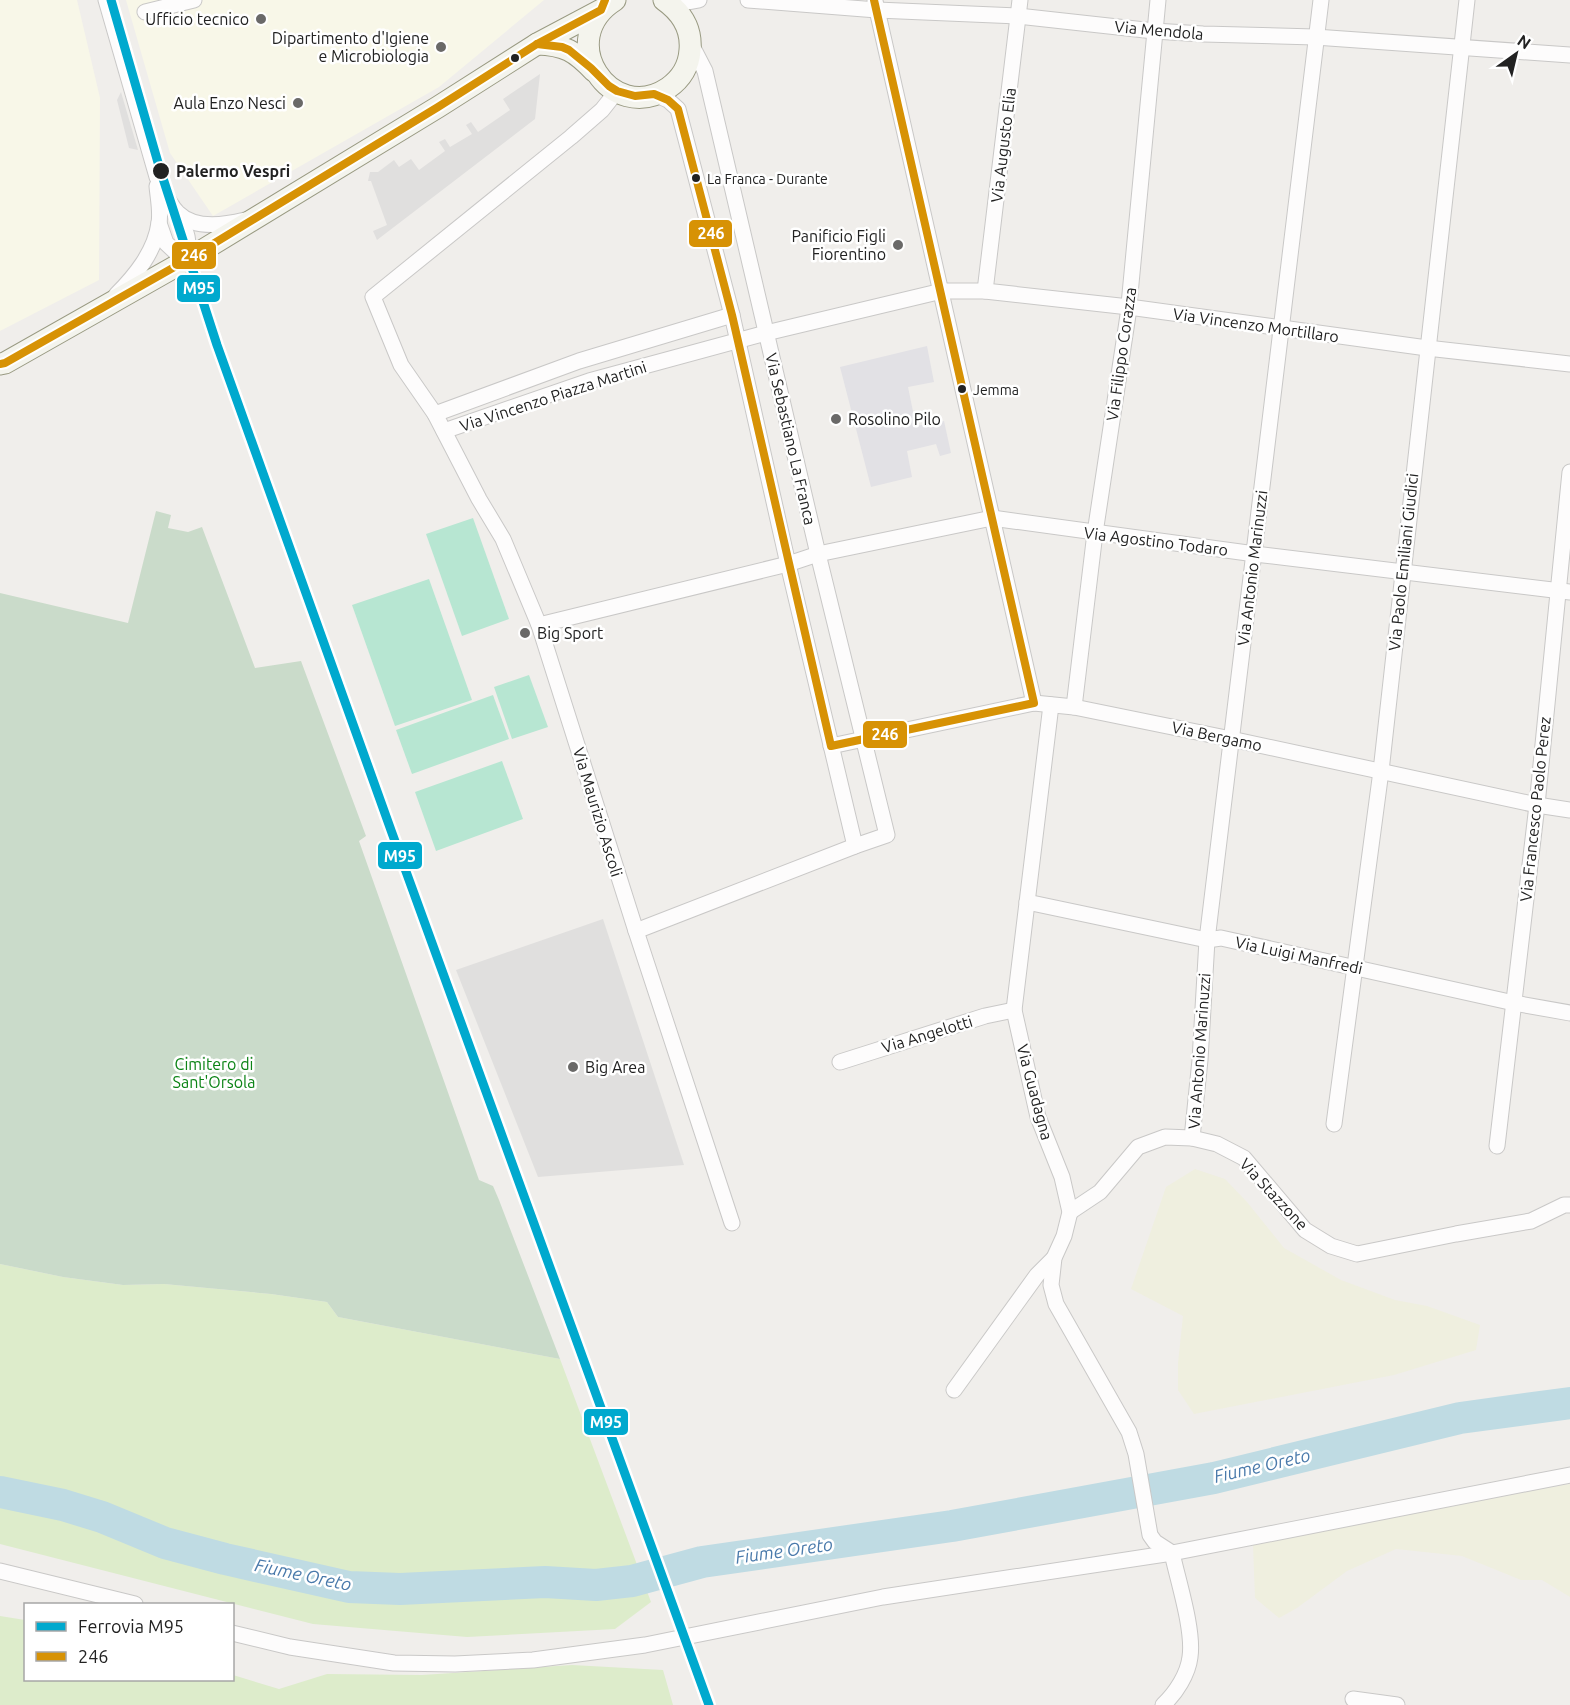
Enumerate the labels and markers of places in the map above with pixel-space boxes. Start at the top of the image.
place label: Ufficio tecnico [145,10,249,28]
marker: Ufficio tecnico [254,12,268,26]
place label: Dipartimento d'Igiene e Microbiologia [272,29,429,65]
marker: Dipartimento d'Igiene e Microbiologia [434,40,448,54]
unlabelled marker [509,52,521,64]
place label: Aula Enzo Nesci [173,94,286,112]
marker: Aula Enzo Nesci [291,96,305,110]
marker: Palermo Vespri [151,161,171,181]
place label: Palermo Vespri [176,162,290,180]
place label: La Franca - Durante [707,171,828,187]
marker: La Franca - Durante [690,172,702,184]
place label: Panificio Figli Fiorentino [791,227,886,263]
marker: Panificio Figli Fiorentino [891,238,905,252]
place label: Jemma [973,382,1019,398]
marker: Jemma [956,383,968,395]
place label: Rosolino Pilo [848,410,941,428]
marker: Rosolino Pilo [829,412,843,426]
place label: Big Sport [537,624,604,642]
marker: Big Sport [518,626,532,640]
place label: Big Area [585,1058,645,1076]
marker: Big Area [566,1060,580,1074]

